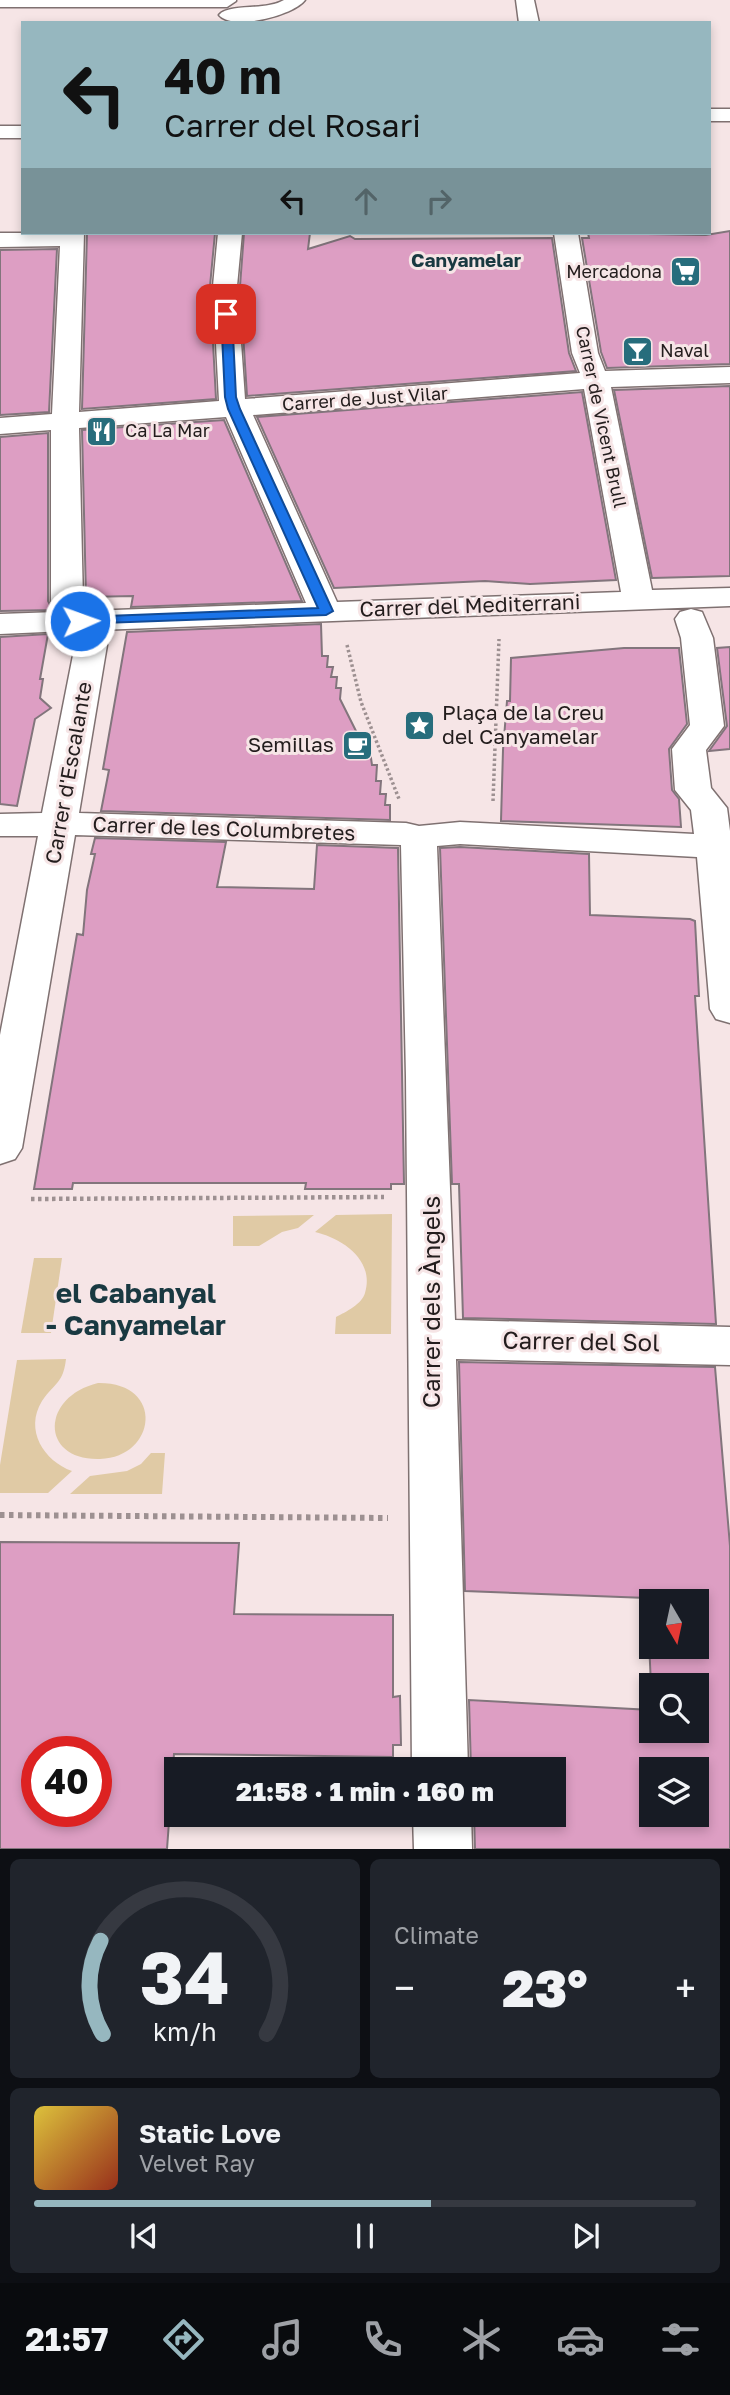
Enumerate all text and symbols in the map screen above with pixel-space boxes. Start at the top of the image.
text: 40 m [164,46,282,105]
icon: left [49,49,140,140]
text: Carrer del Rosari [164,106,421,144]
icon: left [274,182,312,220]
icon: ahead [347,182,385,220]
icon: right [420,182,458,220]
district label: Canyamelar [411,248,522,271]
supermarket icon: Mercadona [668,255,702,289]
place label: Mercadona [566,260,662,282]
pin [196,284,256,344]
icon: arrive [207,295,245,333]
street label: Carrer de Vicent Brull [572,324,632,510]
bar icon: Naval [620,334,654,368]
place label: Naval [660,339,709,361]
street label: Carrer de Just Vilar [281,381,449,415]
restaurant icon: Ca La Mar [85,414,119,448]
place label: Ca La Mar [125,419,210,441]
position arrow [43,584,117,658]
street label: Carrer del Mediterrani [359,588,581,622]
street label: Carrer d'Escalante [39,680,97,866]
place label: Plaça de la Creu del Canyamelar [442,699,604,749]
place icon: Plaça de la Creu del Canyamelar [402,708,436,742]
cafe icon: Semillas [340,728,374,762]
place label: Semillas [248,731,334,757]
street label: Carrer de les Columbretes [92,810,356,846]
street label: Carrer dels Àngels [416,1196,445,1408]
district label: el Cabanyal - Canyamelar [46,1276,226,1341]
street label: Carrer del Sol [502,1325,660,1356]
north arrow [639,1589,709,1659]
map controls [639,1589,709,1827]
button: search [639,1673,709,1743]
speed limit sign: 40 [21,1736,112,1827]
button: layers [639,1757,709,1827]
text: 21:58 · 1 min · 160 m [236,1776,494,1807]
text: Climate [394,1921,479,1949]
text: 34 [140,1934,230,2021]
text: 23° [502,1956,588,2018]
text: − [394,1965,415,2010]
text: + [675,1965,696,2010]
text: km/h [153,2016,217,2047]
text: Static Love [139,2118,281,2149]
text: Velvet Ray [139,2149,255,2177]
icon: previous [125,2217,163,2255]
icon: pause [346,2217,384,2255]
icon: next [567,2217,605,2255]
icon: directions [159,2315,208,2364]
icon: music [258,2315,307,2364]
icon: phone [358,2315,407,2364]
icon: climate [457,2315,506,2364]
icon: car [556,2315,605,2364]
icon: filters [656,2315,705,2364]
text: 21:57 [25,2320,108,2358]

